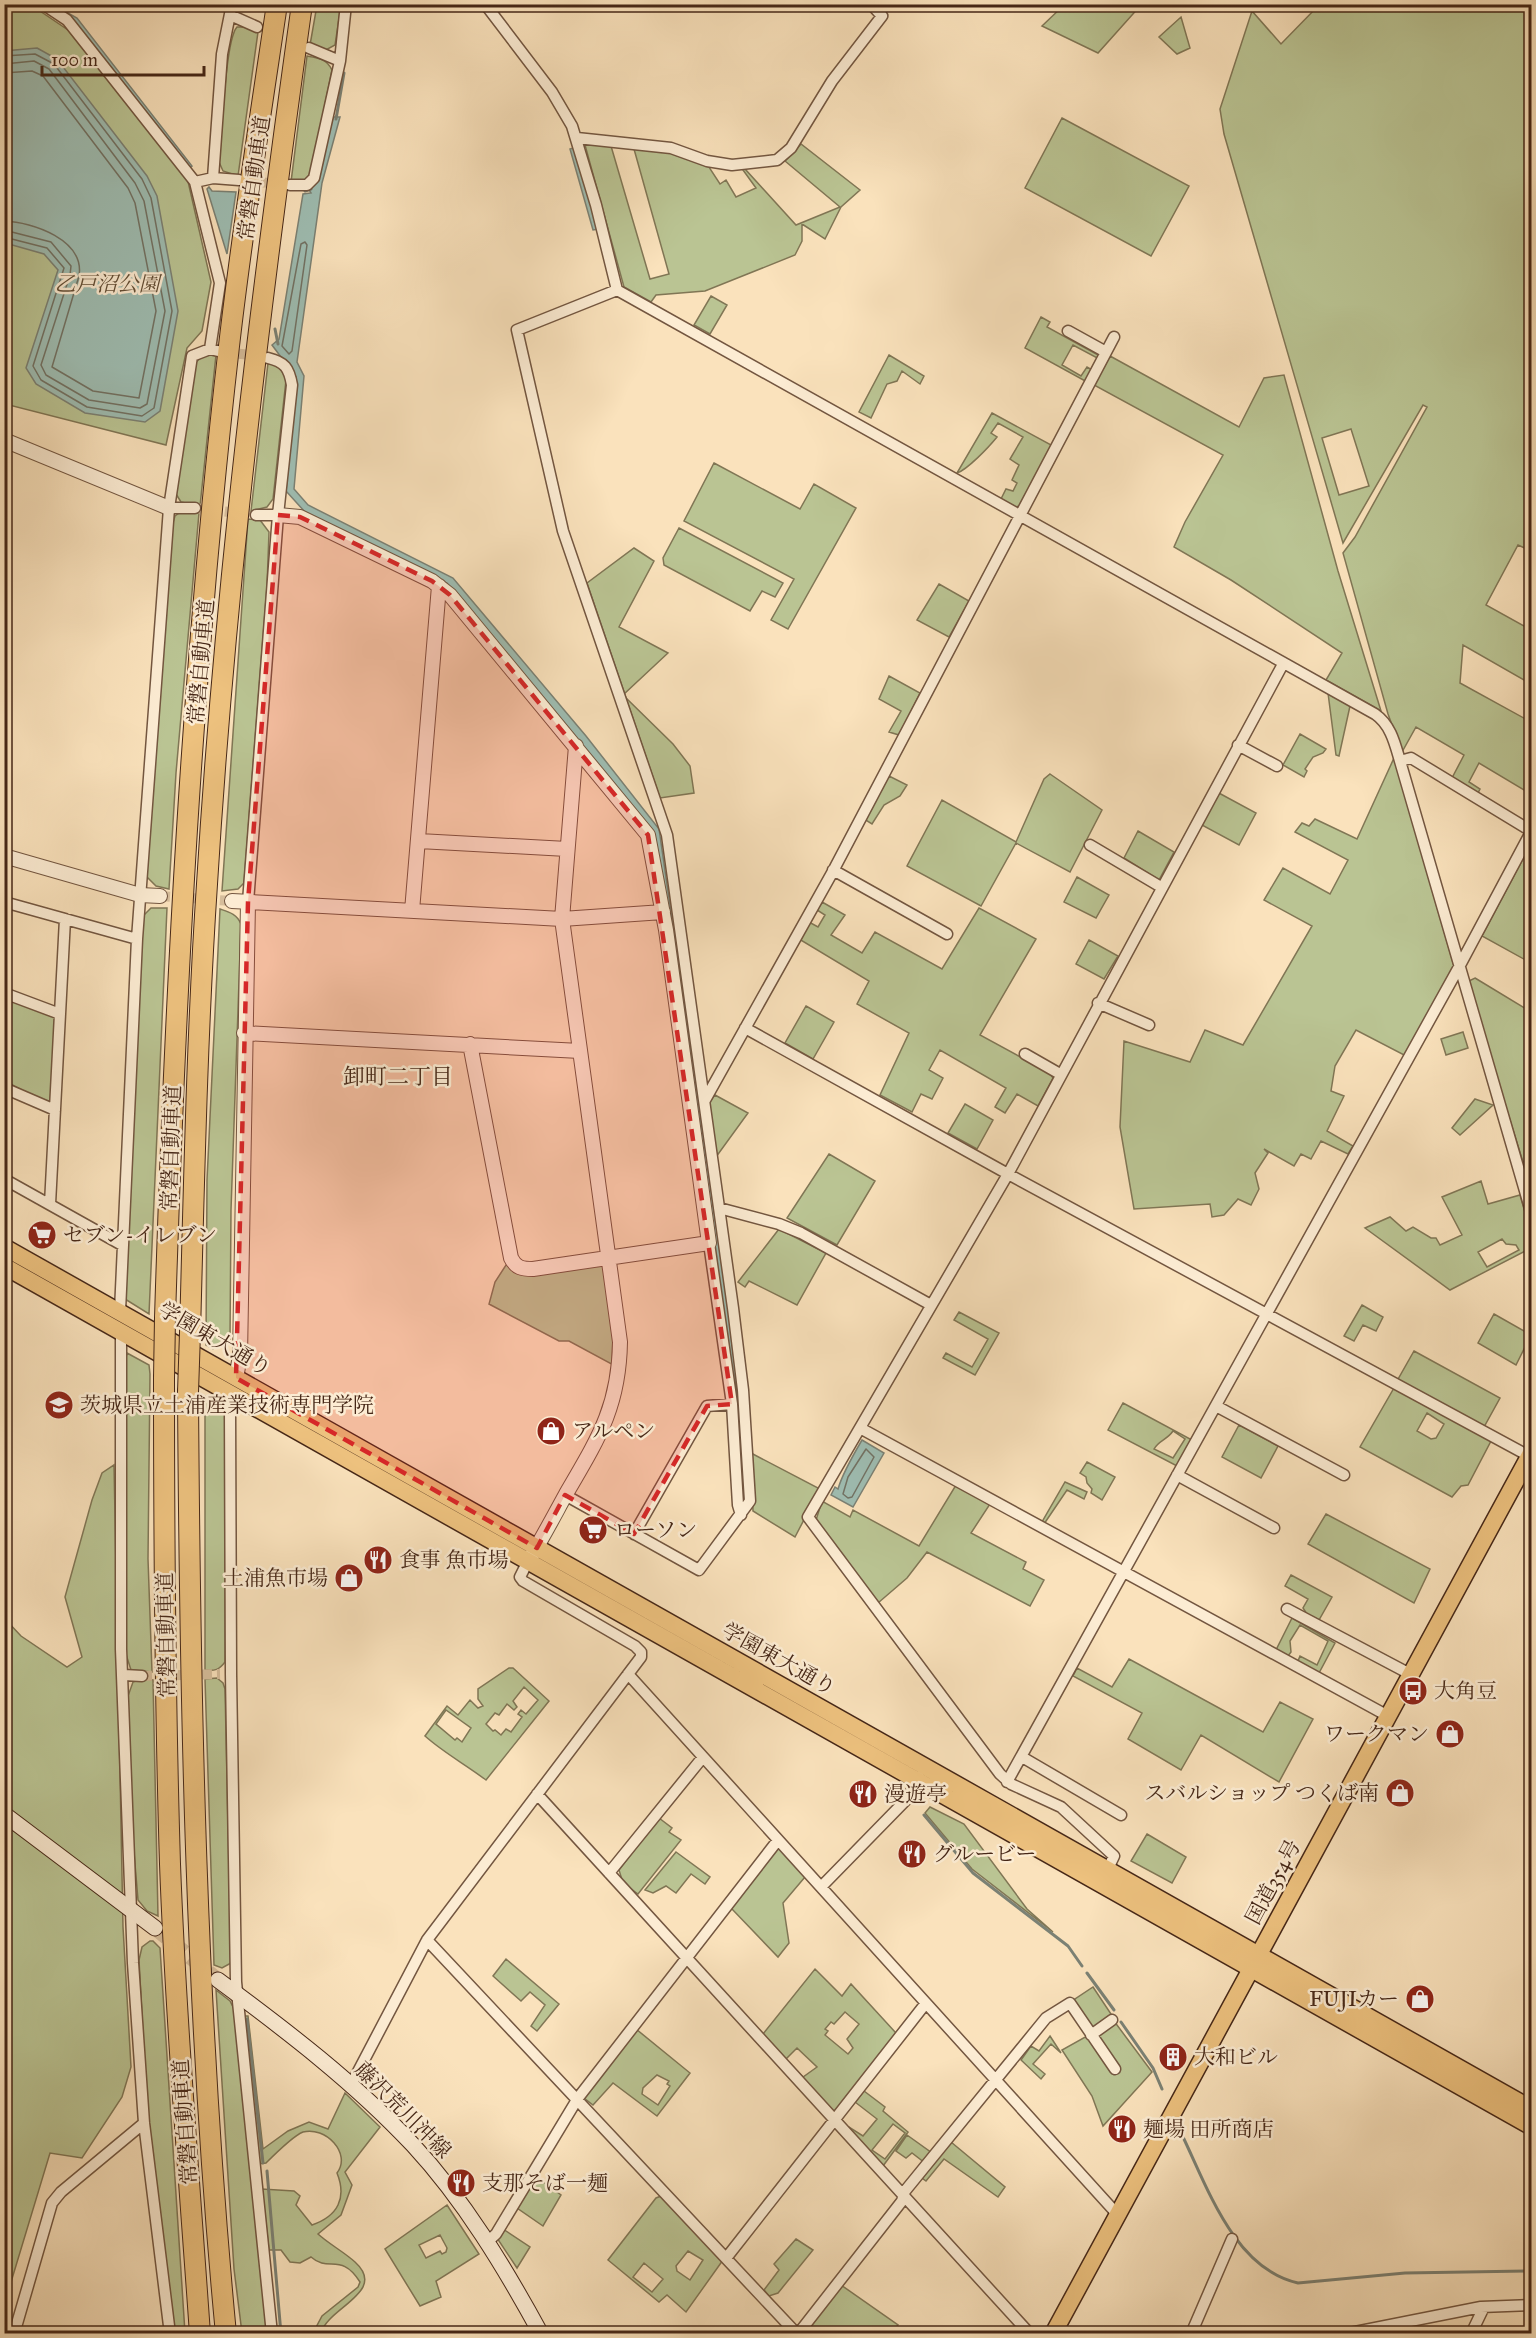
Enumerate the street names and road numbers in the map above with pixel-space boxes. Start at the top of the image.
street label: 常磐自動車道 [232,114,276,242]
street label: 常磐自動車道 [183,598,219,726]
street label: 常磐自動車道 [156,1085,186,1211]
street label: 学園東大通り [154,1296,276,1382]
street label: 常磐自動車道 [152,1572,180,1698]
street label: 学園東大通り [718,1617,840,1701]
street label: 国道354号 [1240,1835,1306,1929]
street label: 藤沢荒川沖線 [349,2056,457,2164]
street label: 常磐自動車道 [168,2058,202,2186]

